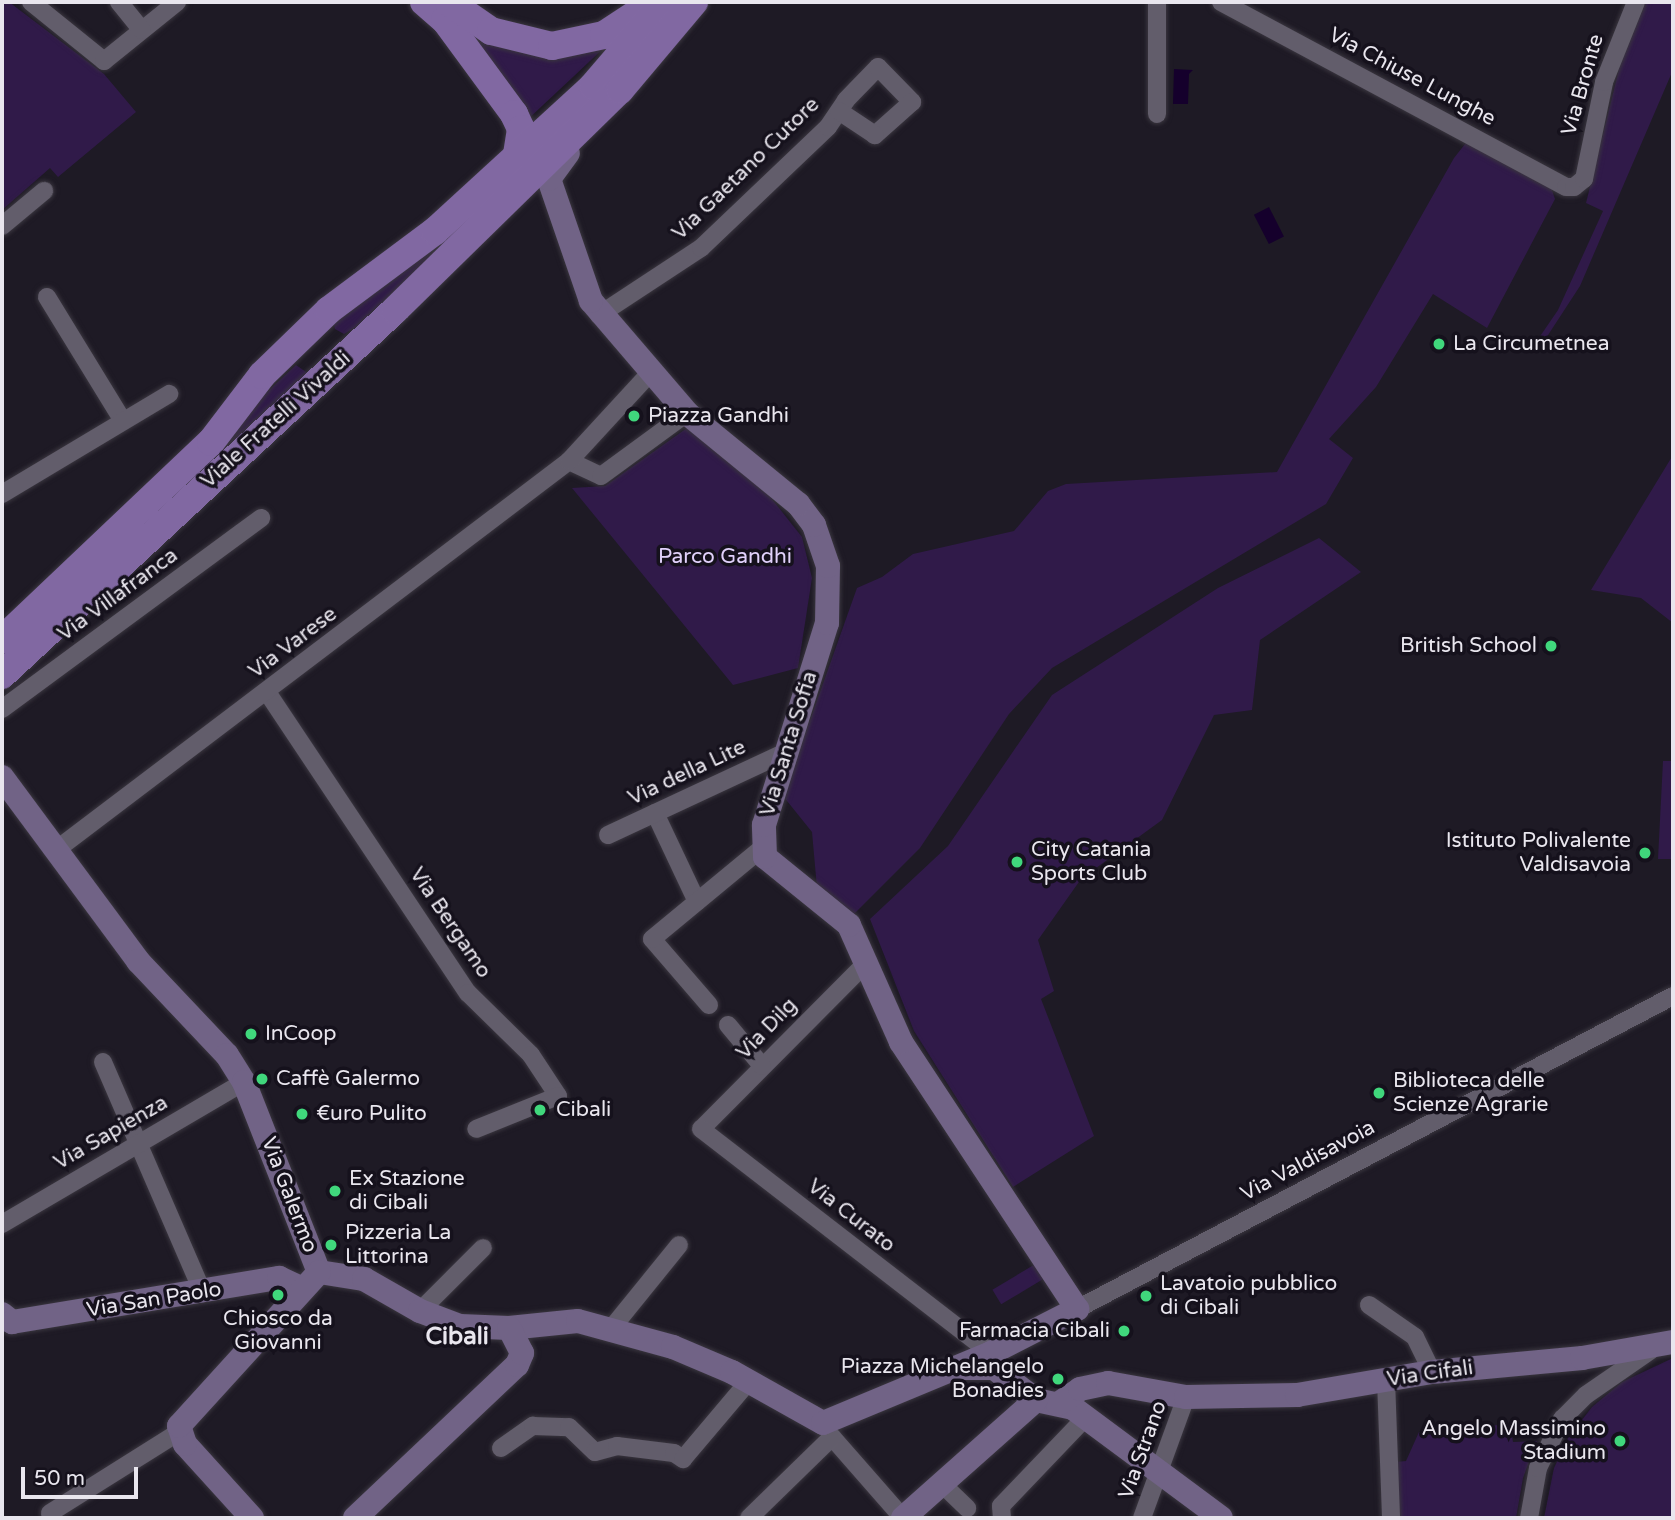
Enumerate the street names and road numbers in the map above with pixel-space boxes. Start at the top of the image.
street label: Via Chiuse Lunghe [1324,22,1500,132]
street label: Via Bronte [1557,32,1609,138]
street label: Via Gaetano Cutore [667,92,825,246]
street label: Viale Fratelli Vivaldi [196,346,356,494]
street label: Via Villafranca [53,543,183,647]
street label: Via Varese [244,602,342,684]
street label: Via Santa Sofia [755,669,823,819]
street label: Via della Lite [624,735,750,811]
street label: Via Bergamo [404,863,496,983]
street label: Via Dilg [731,993,803,1065]
street label: Via Sapienza [50,1090,172,1176]
street label: Via Valdisavoia [1237,1115,1379,1207]
street label: Via Galermo [255,1134,323,1256]
street label: Via Curato [802,1174,900,1258]
street label: Via San Paolo [85,1277,223,1323]
street label: Via Cifali [1385,1355,1475,1393]
street label: Via Strano [1114,1397,1172,1503]

